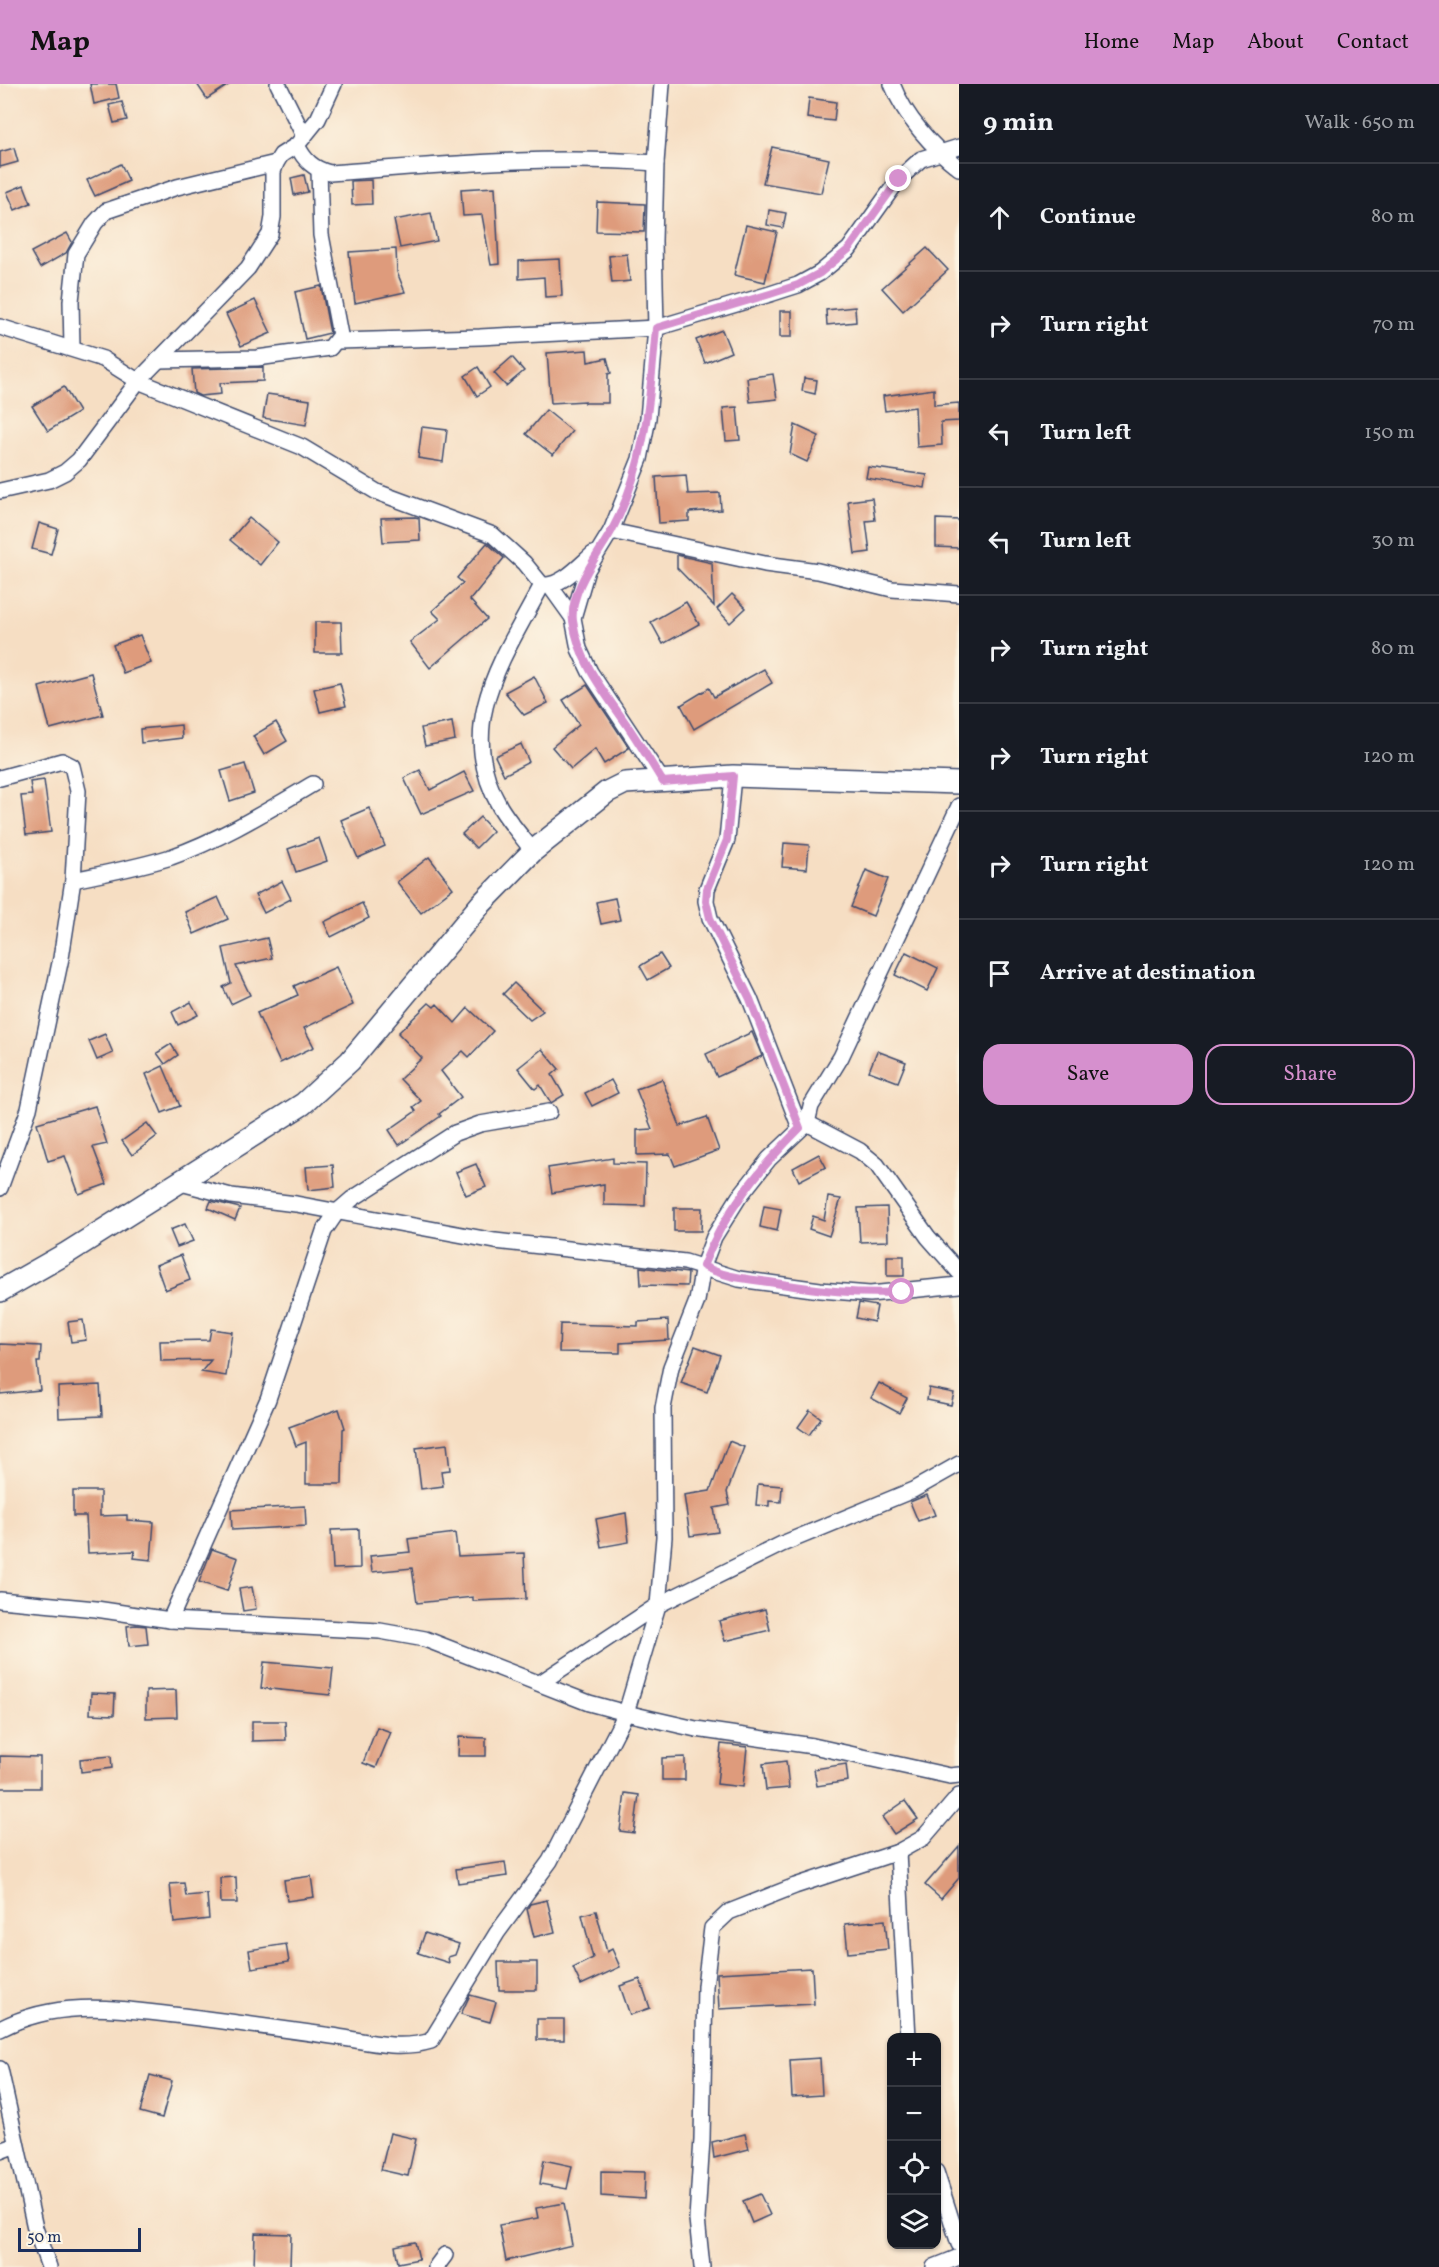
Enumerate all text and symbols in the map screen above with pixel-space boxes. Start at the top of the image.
text: Map [30,23,90,62]
text: Home [1084,28,1139,57]
text: Map [1172,28,1214,57]
text: About [1247,28,1304,57]
text: Contact [1337,28,1409,57]
text: 9 min [983,105,1054,141]
text: Walk · 650 m [1305,109,1415,137]
route end [885,165,911,191]
icon: ahead [983,201,1016,234]
text: Continue [1040,202,1136,233]
text: 80 m [1371,203,1415,231]
icon: right [983,309,1016,342]
text: Turn right [1040,310,1148,341]
text: 70 m [1372,311,1415,339]
icon: left [983,417,1016,450]
text: Turn left [1040,418,1131,449]
text: 150 m [1364,419,1415,447]
icon: left [983,525,1016,558]
text: Turn left [1040,526,1131,557]
text: 30 m [1371,527,1415,555]
icon: right [983,633,1016,666]
text: Turn right [1040,634,1148,665]
text: 80 m [1371,635,1415,663]
icon: right [983,741,1016,774]
text: Turn right [1040,742,1148,773]
text: 120 m [1363,743,1415,771]
icon: right [983,849,1016,882]
text: Turn right [1040,850,1148,881]
text: 120 m [1363,851,1415,879]
icon: arrive [983,957,1016,990]
text: Arrive at destination [1040,958,1256,989]
button: Save [983,1044,1193,1105]
button: Share [1205,1044,1415,1105]
route start [888,1278,914,1304]
map controls [887,2033,941,2249]
button: + [887,2033,941,2087]
button: − [887,2087,941,2141]
button: locate [887,2141,941,2195]
button: layers [887,2195,941,2249]
scale bar [18,2225,141,2252]
text: 50 m [27,2227,61,2249]

